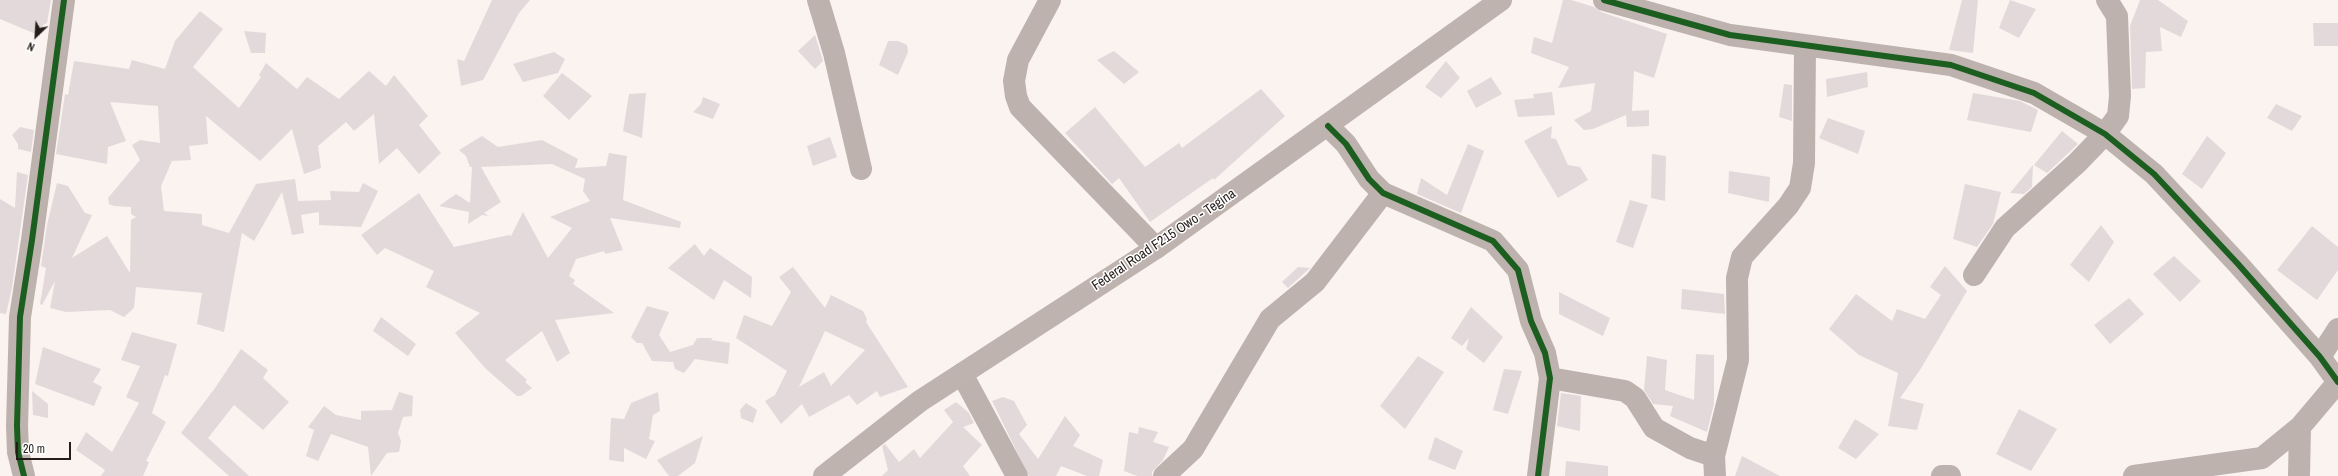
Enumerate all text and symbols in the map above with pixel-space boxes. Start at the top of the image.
north arrow [16,16,56,56]
text: N [25,39,37,55]
street label: Federal Road F215 Owo - Tegina [1089,186,1239,294]
scale bar [18,434,73,460]
text: 20 m [23,441,45,457]

